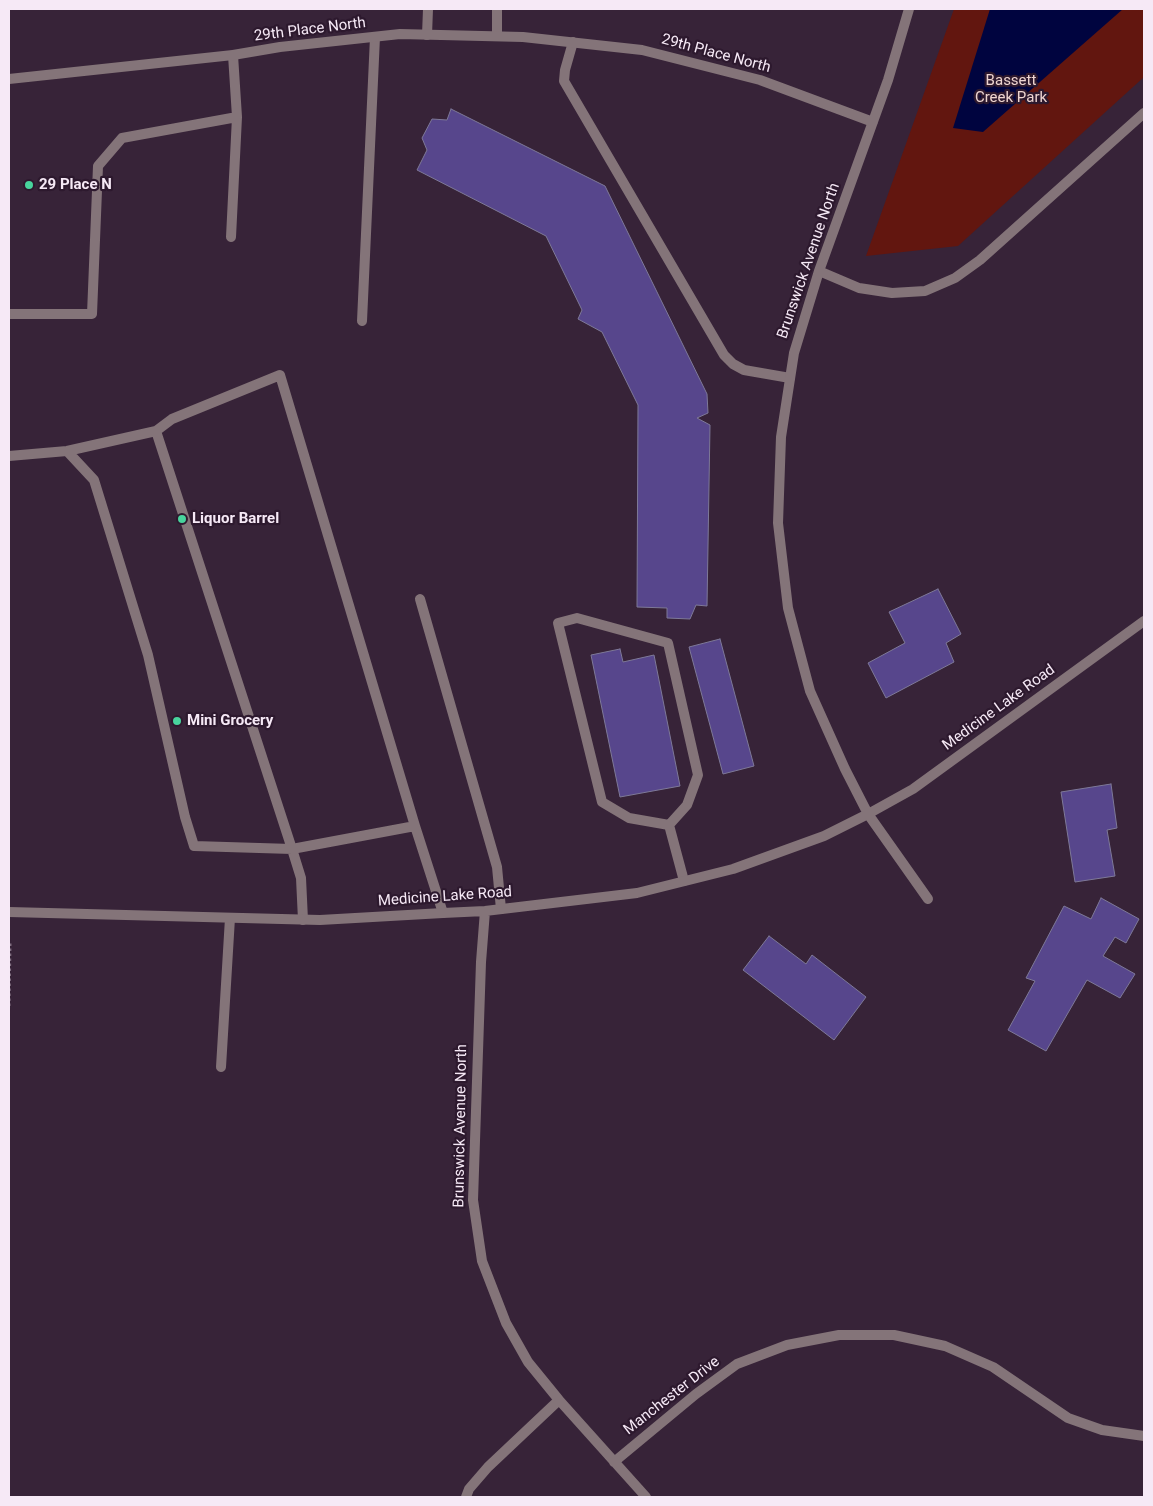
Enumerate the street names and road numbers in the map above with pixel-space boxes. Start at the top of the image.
street label: 29th Place North [253,14,367,46]
street label: 29th Place North [659,31,773,77]
street label: Brunswick Avenue North [774,181,844,341]
street label: Medicine Lake Road [939,661,1059,755]
street label: Medicine Lake Road [377,883,513,911]
street label: Brunswick Avenue North [451,1044,471,1208]
street label: Manchester Drive [620,1353,724,1439]

